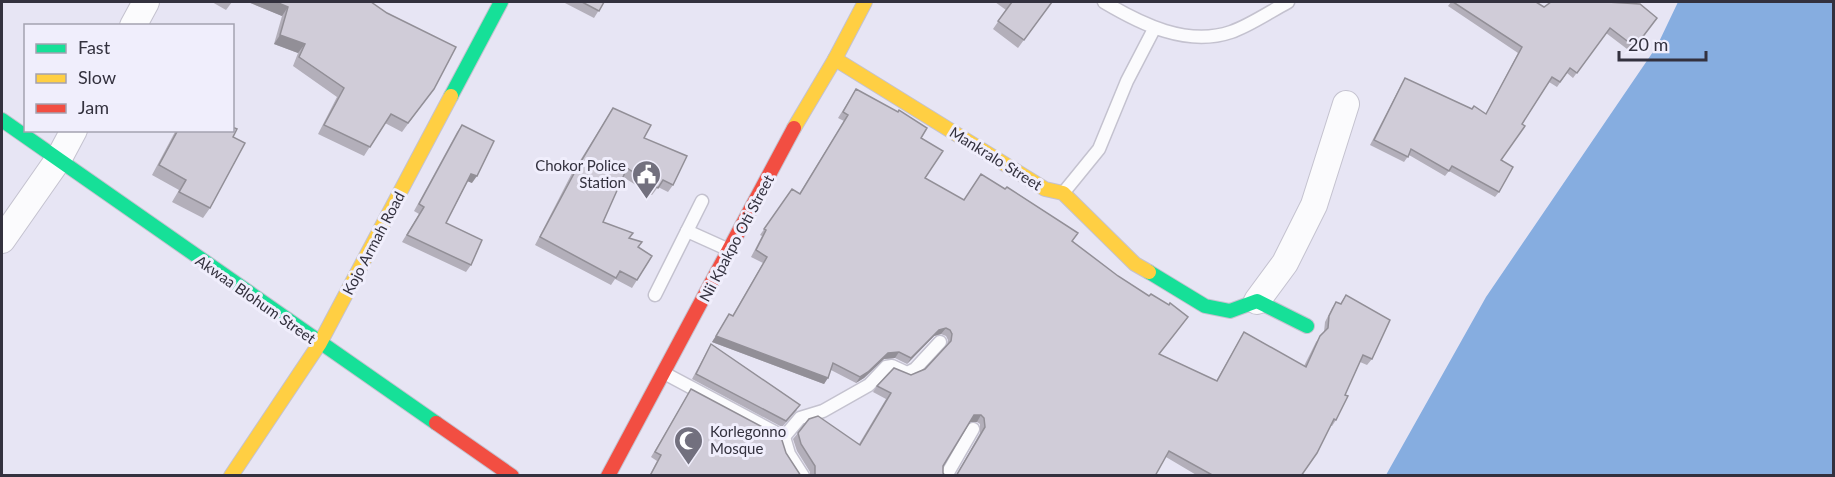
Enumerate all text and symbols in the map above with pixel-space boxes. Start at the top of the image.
legend [24,24,234,132]
scale bar [1619,24,1706,62]
text: 20 m [1628,33,1668,55]
text: Fast [78,36,111,58]
text: Slow [78,66,116,88]
text: Jam [78,96,109,118]
street label: Mankralo Street [947,122,1046,194]
place label: Chokor Police Station [535,156,626,191]
public building icon: Chokor Police Station [631,158,663,200]
street label: Nii Kpakpo Oti Street [695,171,777,305]
street label: Kojo Armah Road [338,188,408,298]
street label: Akwaa Blohum Street [193,251,320,348]
place label: Korlegonno Mosque [710,422,786,457]
mosque icon: Korlegonno Mosque [673,424,705,466]

